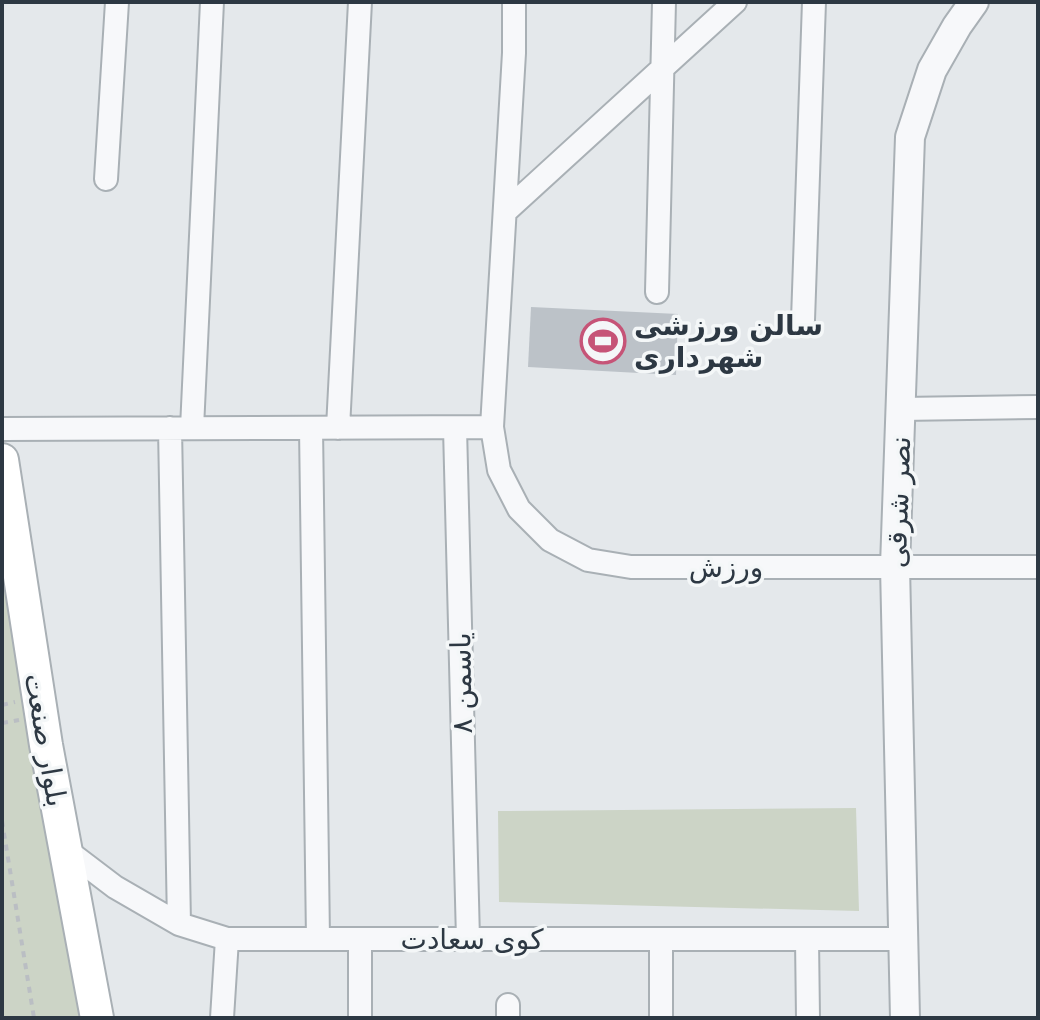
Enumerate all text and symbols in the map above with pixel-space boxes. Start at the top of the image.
place label: سالن ورزشی شهرداری [634,309,823,374]
sports icon: سالن ورزشی شهرداری [579,317,627,365]
street label: نصر شرقی [880,435,917,569]
street label: ورزش [689,551,763,584]
street label: یاسمن ۸ [444,632,479,734]
street label: بلوار صنعت [18,671,73,809]
street label: کوی سعادت [401,923,544,956]

